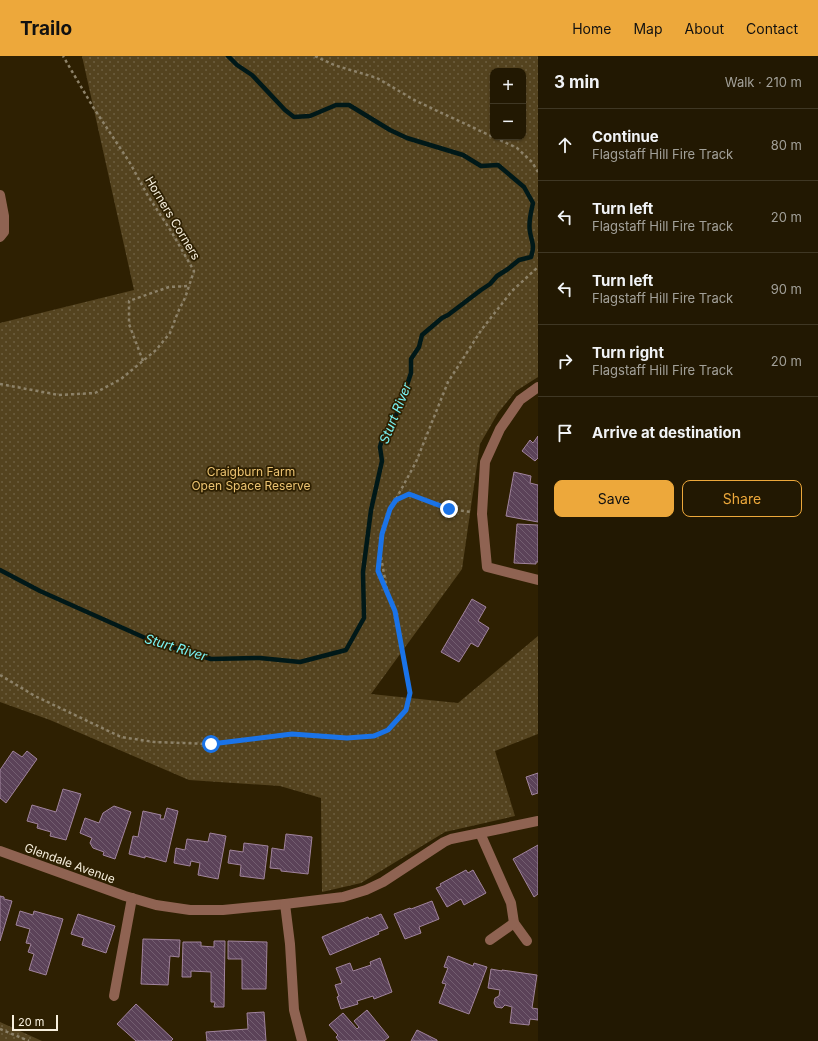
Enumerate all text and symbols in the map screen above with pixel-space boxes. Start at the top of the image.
text: Trailo [20,17,72,40]
text: Home [572,20,611,37]
text: Map [633,20,663,37]
text: About [685,20,724,37]
text: Contact [746,20,798,37]
map controls [490,68,526,140]
button: + [490,68,526,104]
text: 3 min [554,72,600,92]
text: Walk · 210 m [725,74,802,90]
button: − [490,104,526,140]
text: Continue [592,127,659,146]
icon: ahead [554,134,576,156]
text: 80 m [771,137,802,153]
text: Flagstaff Hill Fire Track [592,146,733,162]
street label: Horners Corners [142,174,204,262]
text: Turn left [592,199,653,218]
icon: left [554,206,576,228]
text: 20 m [771,209,802,225]
text: Flagstaff Hill Fire Track [592,218,733,234]
text: Turn left [592,271,653,290]
icon: left [554,278,576,300]
text: 90 m [771,281,802,297]
text: Flagstaff Hill Fire Track [592,290,733,306]
text: Turn right [592,343,664,362]
icon: right [554,350,576,372]
text: 20 m [771,353,802,369]
text: Flagstaff Hill Fire Track [592,362,733,378]
water label: Sturt River [376,379,415,446]
icon: arrive [554,422,576,444]
text: Arrive at destination [592,423,741,442]
park label: Craigburn Farm Open Space Reserve [191,464,311,493]
button: Save [554,480,674,517]
button: Share [682,480,802,517]
route end [440,500,458,518]
water label: Sturt River [143,630,210,664]
route start [202,735,220,753]
street label: Glendale Avenue [23,840,117,886]
scale bar [12,1013,58,1032]
text: 20 m [18,1015,44,1029]

